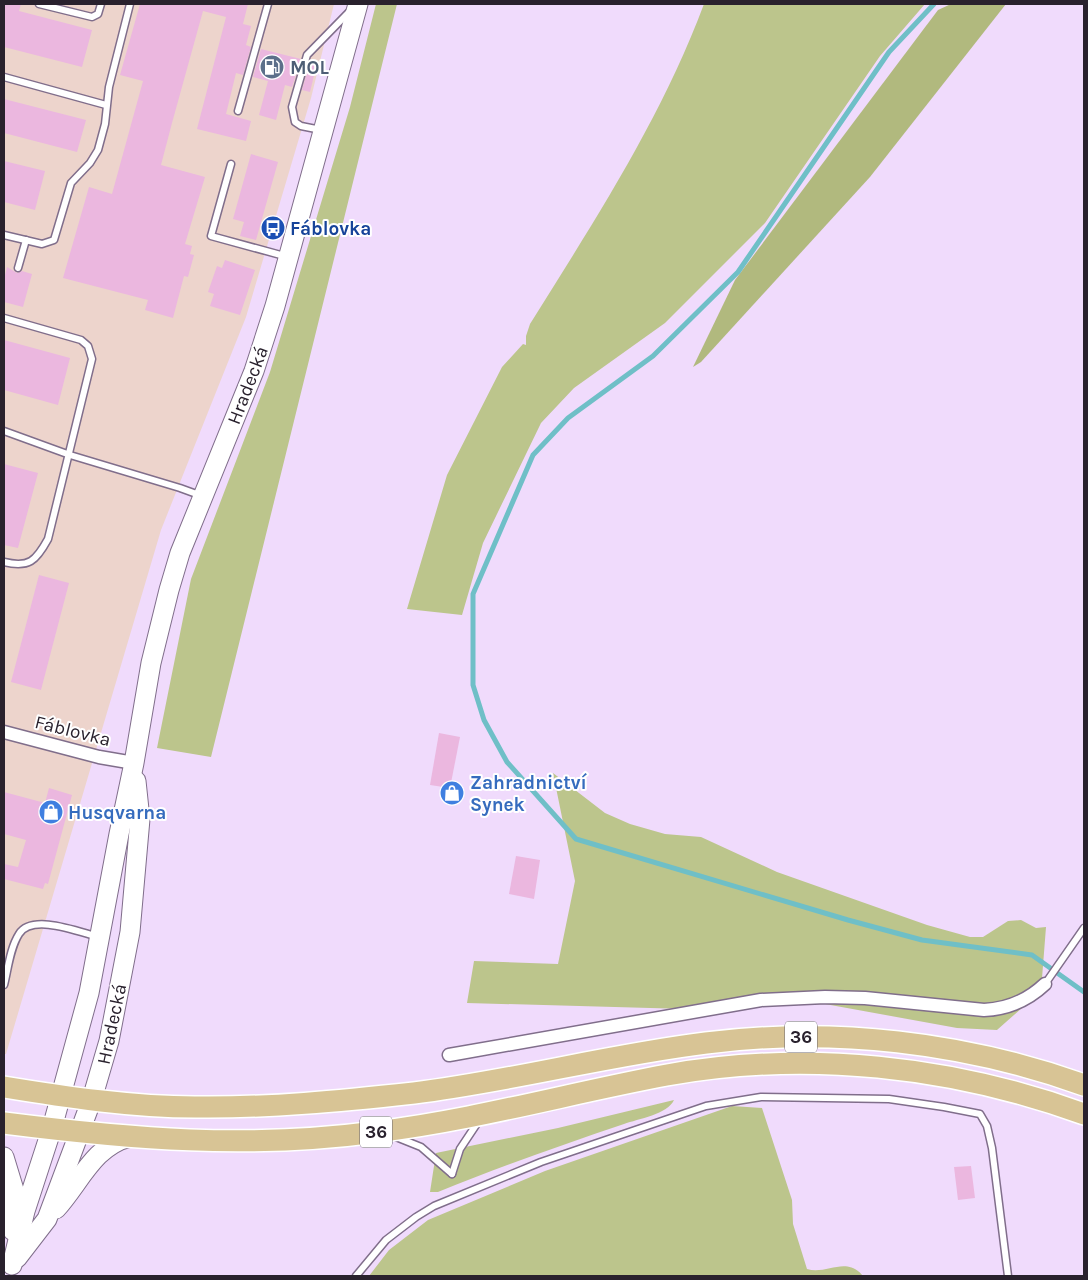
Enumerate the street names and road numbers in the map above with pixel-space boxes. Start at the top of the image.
street label: Hradecká [223,343,273,428]
street label: Fáblovka [32,711,113,751]
street label: Hradecká [93,982,131,1067]
road number: 36 [785,1022,817,1052]
road number: 36 [360,1116,392,1148]

